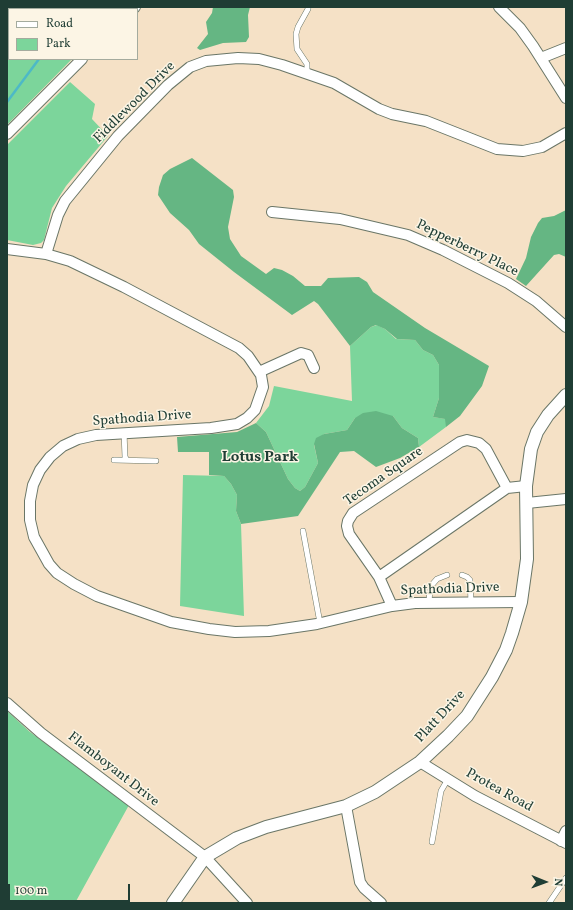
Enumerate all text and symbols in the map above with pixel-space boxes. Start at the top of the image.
legend [8,8,138,60]
text: Road [46,16,73,32]
text: Park [46,36,71,52]
street label: Fiddlewood Drive [91,59,179,147]
street label: Pepperberry Place [413,217,521,281]
street label: Spathodia Drive [92,407,192,431]
street label: Tecoma Square [341,444,427,510]
district label: Lotus Park [222,449,298,467]
street label: Spathodia Drive [400,580,500,600]
street label: Platt Drive [412,687,470,747]
street label: Flamboyant Drive [64,729,162,811]
street label: Protea Road [462,766,536,816]
north arrow [525,862,565,902]
scale bar [10,876,132,902]
text: N [550,878,565,886]
text: 100 m [15,883,47,899]

